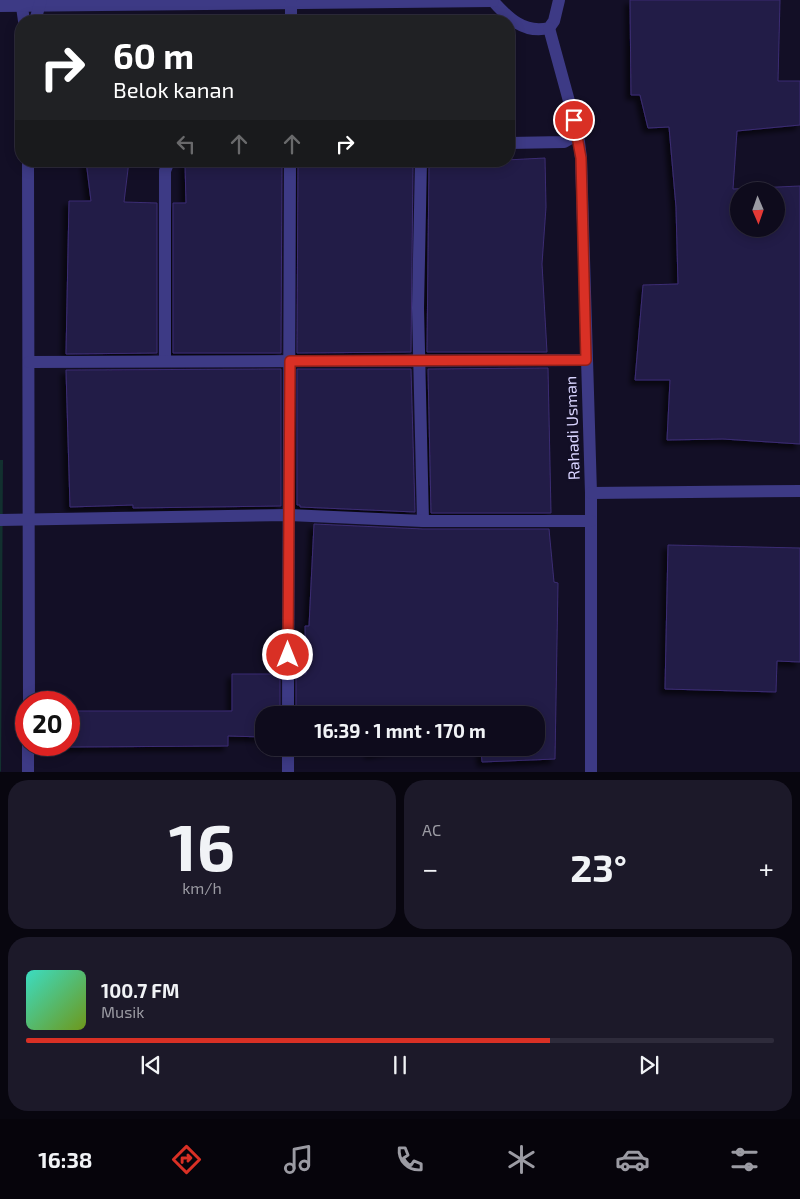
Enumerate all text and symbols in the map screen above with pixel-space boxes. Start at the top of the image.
text: 60 m [113,34,194,76]
icon: right [30,35,95,100]
text: Belok kanan [113,76,234,102]
pin [553,99,595,141]
icon: arrive [560,106,588,134]
icon: left [172,130,200,158]
icon: ahead [225,130,253,158]
icon: ahead [278,130,306,158]
icon: right [331,130,359,158]
north arrow [730,182,785,238]
map controls [730,182,785,237]
street label: Rahadi Usman [560,376,583,480]
position arrow [261,628,313,680]
speed limit sign: 20 [15,691,80,756]
text: 16:39 · 1 mnt · 170 m [314,719,486,742]
text: 16 [169,806,235,884]
text: AC [422,820,441,839]
text: 23° [570,844,627,890]
text: − [422,851,438,885]
text: + [759,851,774,885]
text: km/h [182,878,222,897]
text: 100.7 FM [101,979,179,1002]
text: Musik [101,1002,144,1021]
icon: previous [137,1051,165,1079]
icon: pause [386,1051,414,1079]
icon: next [635,1051,663,1079]
icon: directions [169,1142,204,1177]
icon: music [281,1142,316,1177]
icon: phone [392,1142,427,1177]
icon: climate [504,1142,539,1177]
icon: car [615,1142,650,1177]
icon: filters [727,1142,762,1177]
text: 16:38 [38,1146,93,1172]

